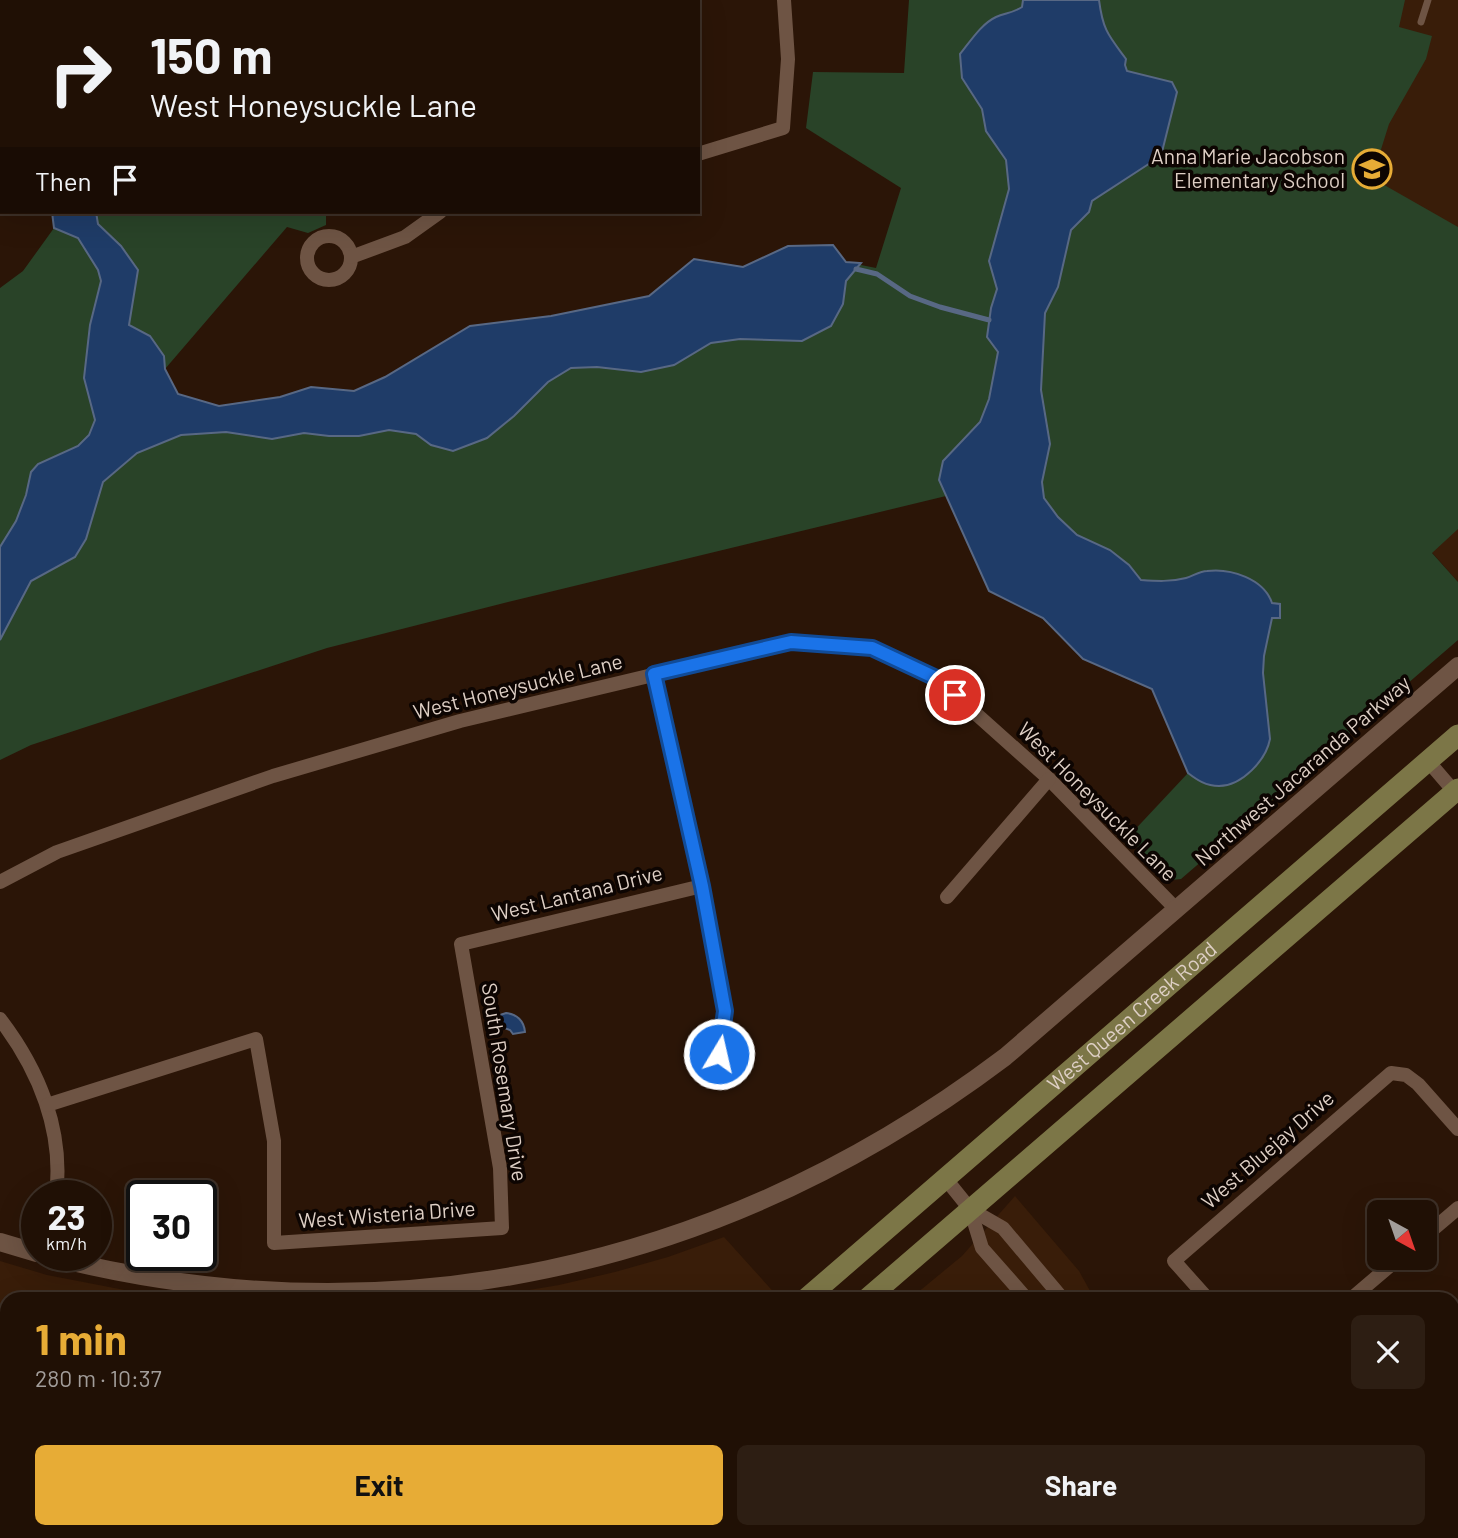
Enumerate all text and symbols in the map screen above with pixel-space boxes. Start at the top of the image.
text: 150 m [150,25,272,84]
icon: right [35,28,126,119]
text: West Honeysuckle Lane [150,85,477,123]
place label: Anna Marie Jacobson Elementary School [1151,143,1345,192]
school or university icon: Anna Marie Jacobson Elementary School [1351,148,1393,190]
icon: arrive [106,161,144,199]
text: Then [35,165,92,196]
street label: West Honeysuckle Lane [410,647,625,724]
pin [925,665,985,725]
street label: Northwest Jacaranda Parkway [1189,669,1415,870]
icon: arrive [936,676,974,714]
street label: West Honeysuckle Lane [1013,716,1183,886]
street label: West Lantana Drive [488,859,665,926]
street label: West Queen Creek Road [1042,936,1221,1096]
street label: South Rosemary Drive [477,981,534,1183]
position arrow [682,1017,756,1091]
street label: West Bluejay Drive [1196,1085,1338,1213]
speed limit sign: 30 [126,1180,217,1271]
text: 23 [47,1195,86,1237]
street label: West Wisteria Drive [298,1195,476,1232]
north arrow [1367,1200,1437,1270]
map controls [1367,1200,1437,1270]
text: km/h [46,1232,87,1254]
text: 1 min [35,1313,127,1363]
button: close [1351,1315,1425,1389]
text: 280 m · 10:37 [35,1364,162,1392]
button: Exit [35,1445,723,1525]
button: Share [737,1445,1425,1525]

